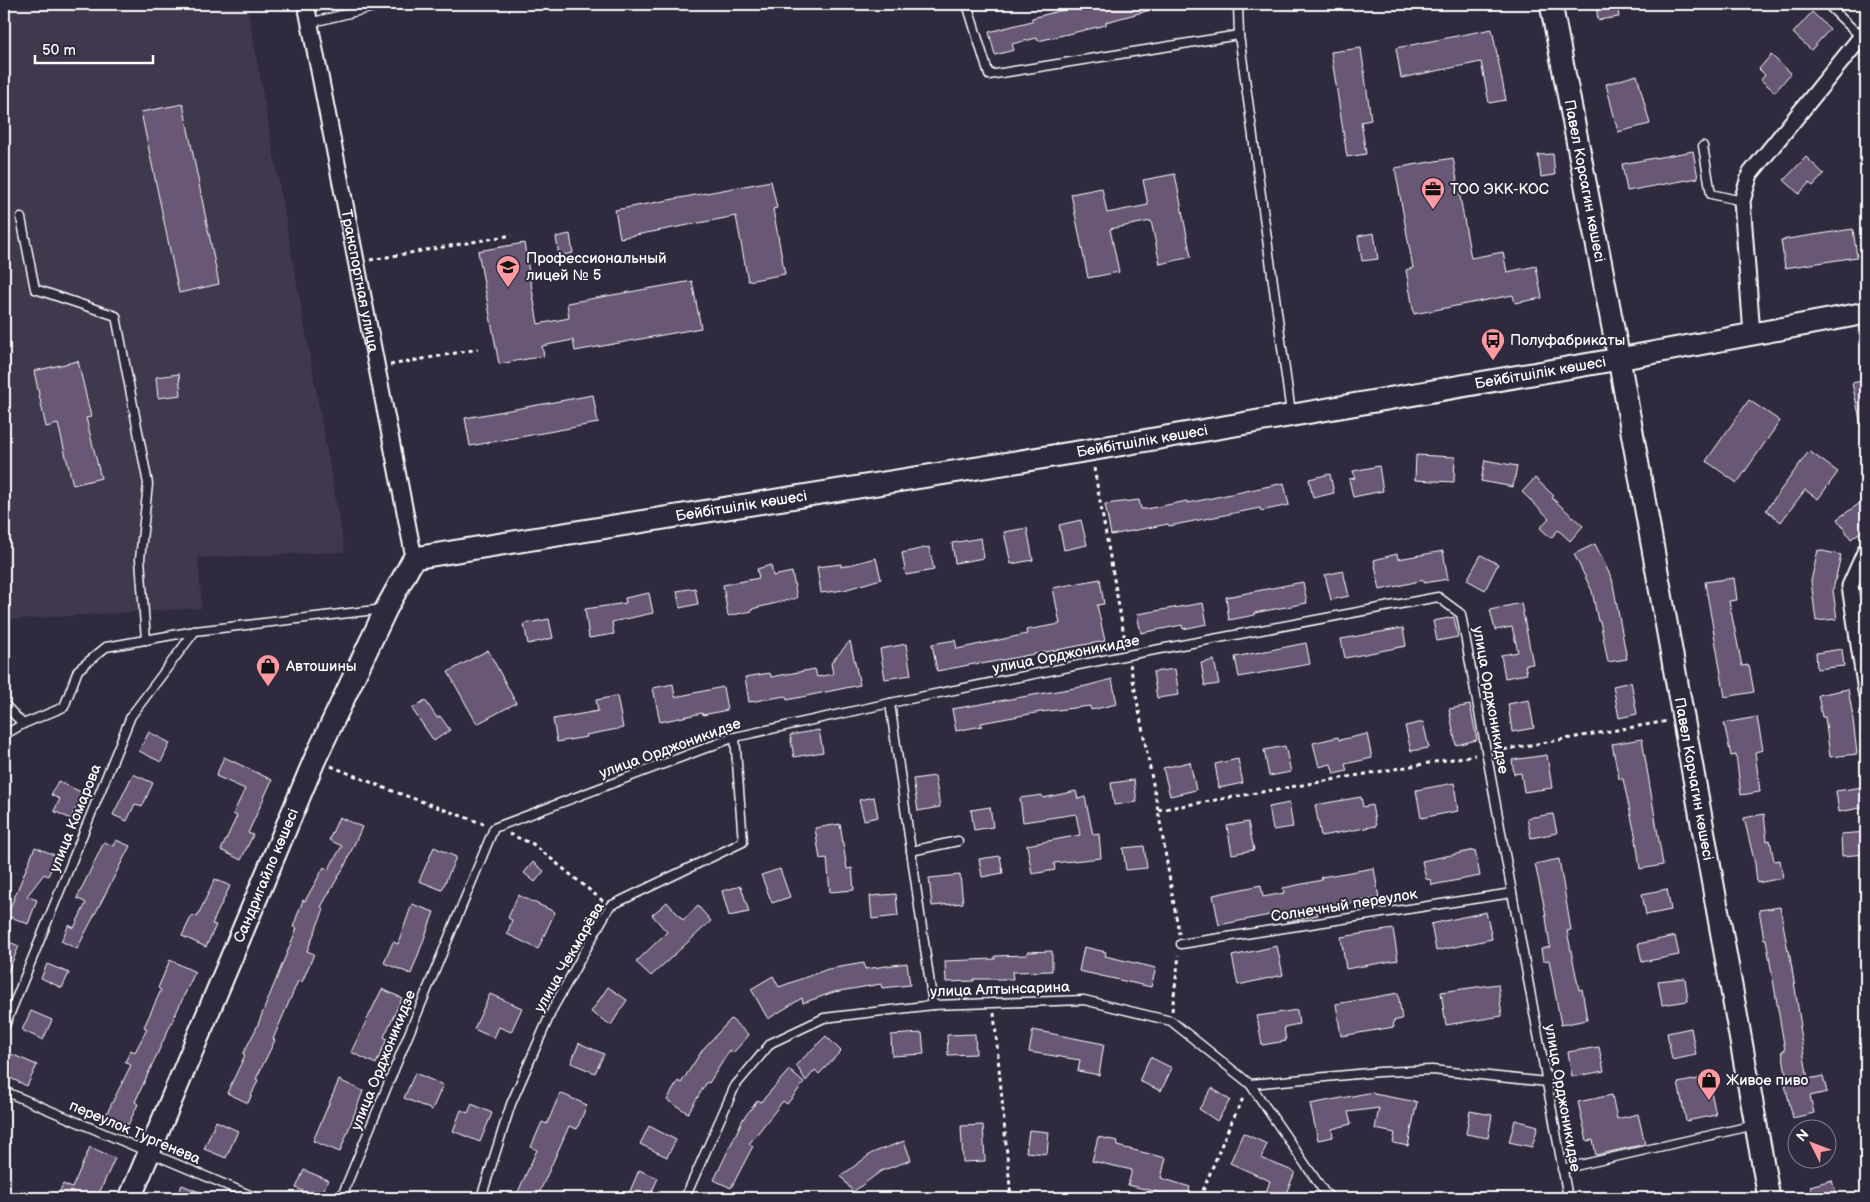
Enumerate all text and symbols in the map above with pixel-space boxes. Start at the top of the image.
scale bar [35,32,152,64]
text: 50 m [42,41,76,60]
street label: Павел Корсагин көшесі [1560,98,1609,264]
office icon: ТОО ЭКК-КОС [1420,176,1446,210]
place label: ТОО ЭКК-КОС [1450,180,1549,199]
street label: Транспортная улица [336,208,383,354]
place label: Профессиональный лицей № 5 [526,249,667,285]
school or university icon: Профессиональный лицей № 5 [495,254,521,288]
bus stop icon: Полуфабрикаты [1480,327,1506,361]
place label: Полуфабрикаты [1510,331,1625,350]
street label: Бейбітшілік көшесі [1473,352,1607,394]
street label: Бейбітшілік көшесі [1075,421,1209,462]
street label: Бейбітшілік көшесі [674,486,809,526]
street label: улица Орджоникидзе [1468,625,1513,775]
street label: улица Орджоникидзе [991,631,1141,678]
shop icon: Автошины [255,653,281,687]
place label: Автошины [285,657,357,676]
street label: Павел Корчагин көшесі [1670,696,1717,862]
street label: улица Орджоникидзе [597,714,744,783]
street label: улица Комарова [45,761,106,875]
street label: Сандригайло көшесі [230,806,303,946]
street label: Солнечный переулок [1270,885,1419,926]
street label: улица Чекмарёва [530,899,609,1016]
street label: улица Алтынсарина [930,978,1070,1001]
street label: улица Орджоникидзе [347,987,420,1133]
street label: улица Орджоникидзе [1540,1023,1585,1173]
shop icon: Живое пиво [1696,1067,1722,1101]
place label: Живое пиво [1726,1071,1808,1090]
street label: переулок Тургенева [66,1096,204,1169]
north arrow [1788,1120,1838,1170]
text: N [1793,1126,1813,1145]

